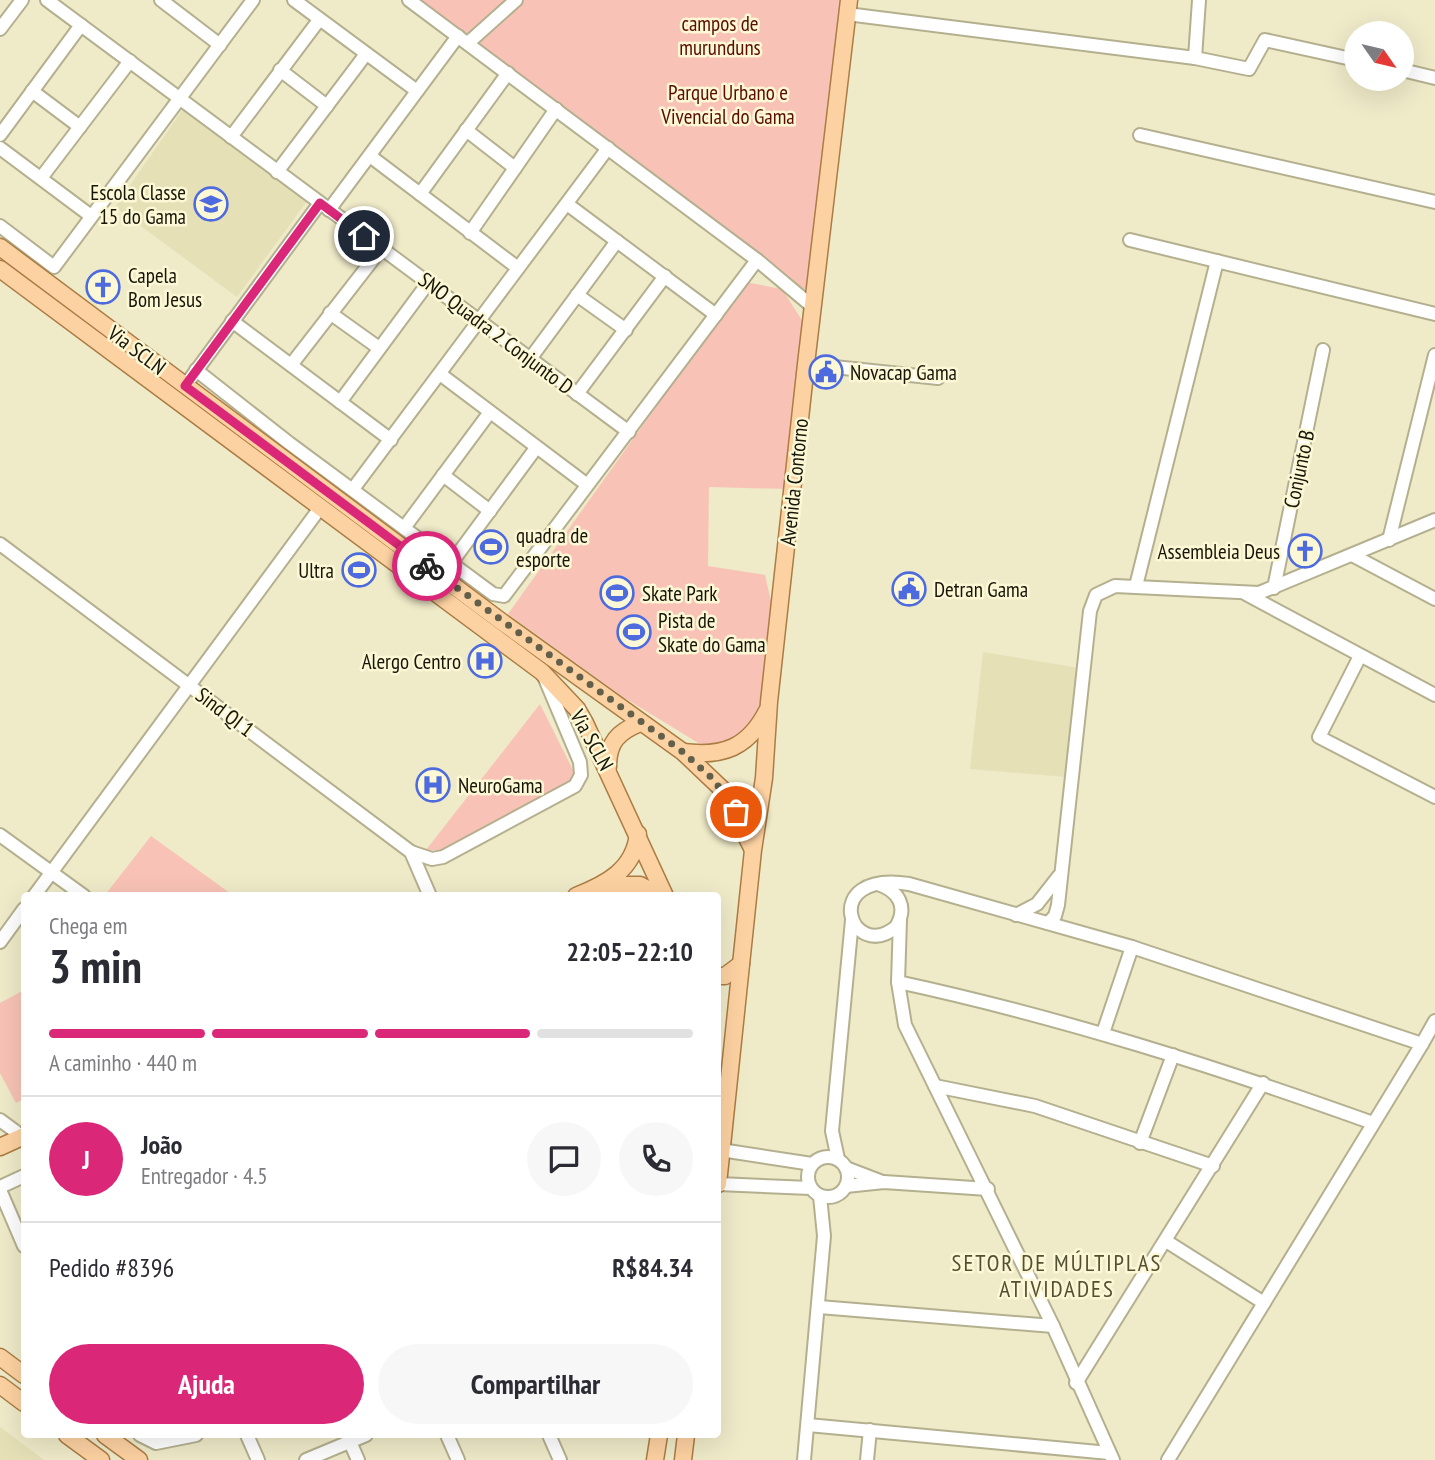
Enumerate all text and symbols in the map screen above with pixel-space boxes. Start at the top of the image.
park label: campos de murunduns [679,10,761,61]
north arrow [1344,21,1414,91]
map controls [1344,21,1414,91]
park label: Parque Urbano e Vivencial do Gama [660,79,795,130]
place label: Escola Classe 15 do Gama [90,179,186,230]
school or university icon: Escola Classe 15 do Gama [192,185,230,223]
pin [334,206,394,266]
icon: home [345,217,383,255]
place label: Capela Bom Jesus [128,262,202,313]
street label: SNO Quadra 2 Conjunto D [413,266,579,400]
church icon: Capela Bom Jesus [84,268,122,306]
street label: Via SCLN [102,319,171,381]
public building icon: Novacap Gama [807,353,845,391]
place label: Novacap Gama [850,359,957,386]
street label: Avenida Contorno [774,417,814,547]
street label: Conjunto B [1278,427,1320,511]
place label: quadra de esporte [516,522,588,573]
sports icon: quadra de esporte [472,528,510,566]
courier [392,531,462,601]
church icon: Assembleia Deus [1286,532,1324,570]
place label: Assembleia Deus [1158,538,1280,565]
icon: bike [408,547,446,585]
sports icon: Ultra [340,551,378,589]
place label: Ultra [298,557,334,584]
public building icon: Detran Gama [890,570,928,608]
sports icon: Skate Park [598,574,636,612]
place label: Detran Gama [934,576,1028,603]
place label: Skate Park [642,580,717,607]
place label: Pista de Skate do Gama [658,607,766,658]
sports icon: Pista de Skate do Gama [615,613,653,651]
hospital icon: Alergo Centro [466,642,504,680]
place label: Alergo Centro [362,648,461,675]
street label: Sind QI 1 [190,681,260,743]
street label: Via SCLN [564,704,620,775]
hospital icon: NeuroGama [414,766,452,804]
place label: NeuroGama [458,772,543,799]
pin [706,782,766,842]
icon: bag [717,793,755,831]
text: Chega em [49,911,127,940]
text: 22:05–22:10 [566,935,693,968]
text: 3 min [49,936,142,996]
text: A caminho · 440 m [49,1048,197,1077]
button: chat [527,1122,601,1196]
button: phone [619,1122,693,1196]
text: João [141,1128,182,1161]
text: J [82,1143,90,1176]
text: Entregador · 4.5 [141,1161,268,1190]
district label: SETOR DE MÚLTIPLAS ATIVIDADES [952,1248,1162,1303]
text: Pedido #8396 [49,1251,174,1284]
text: R$84.34 [612,1251,693,1284]
button: Ajuda [49,1344,364,1424]
button: Compartilhar [378,1344,693,1424]

